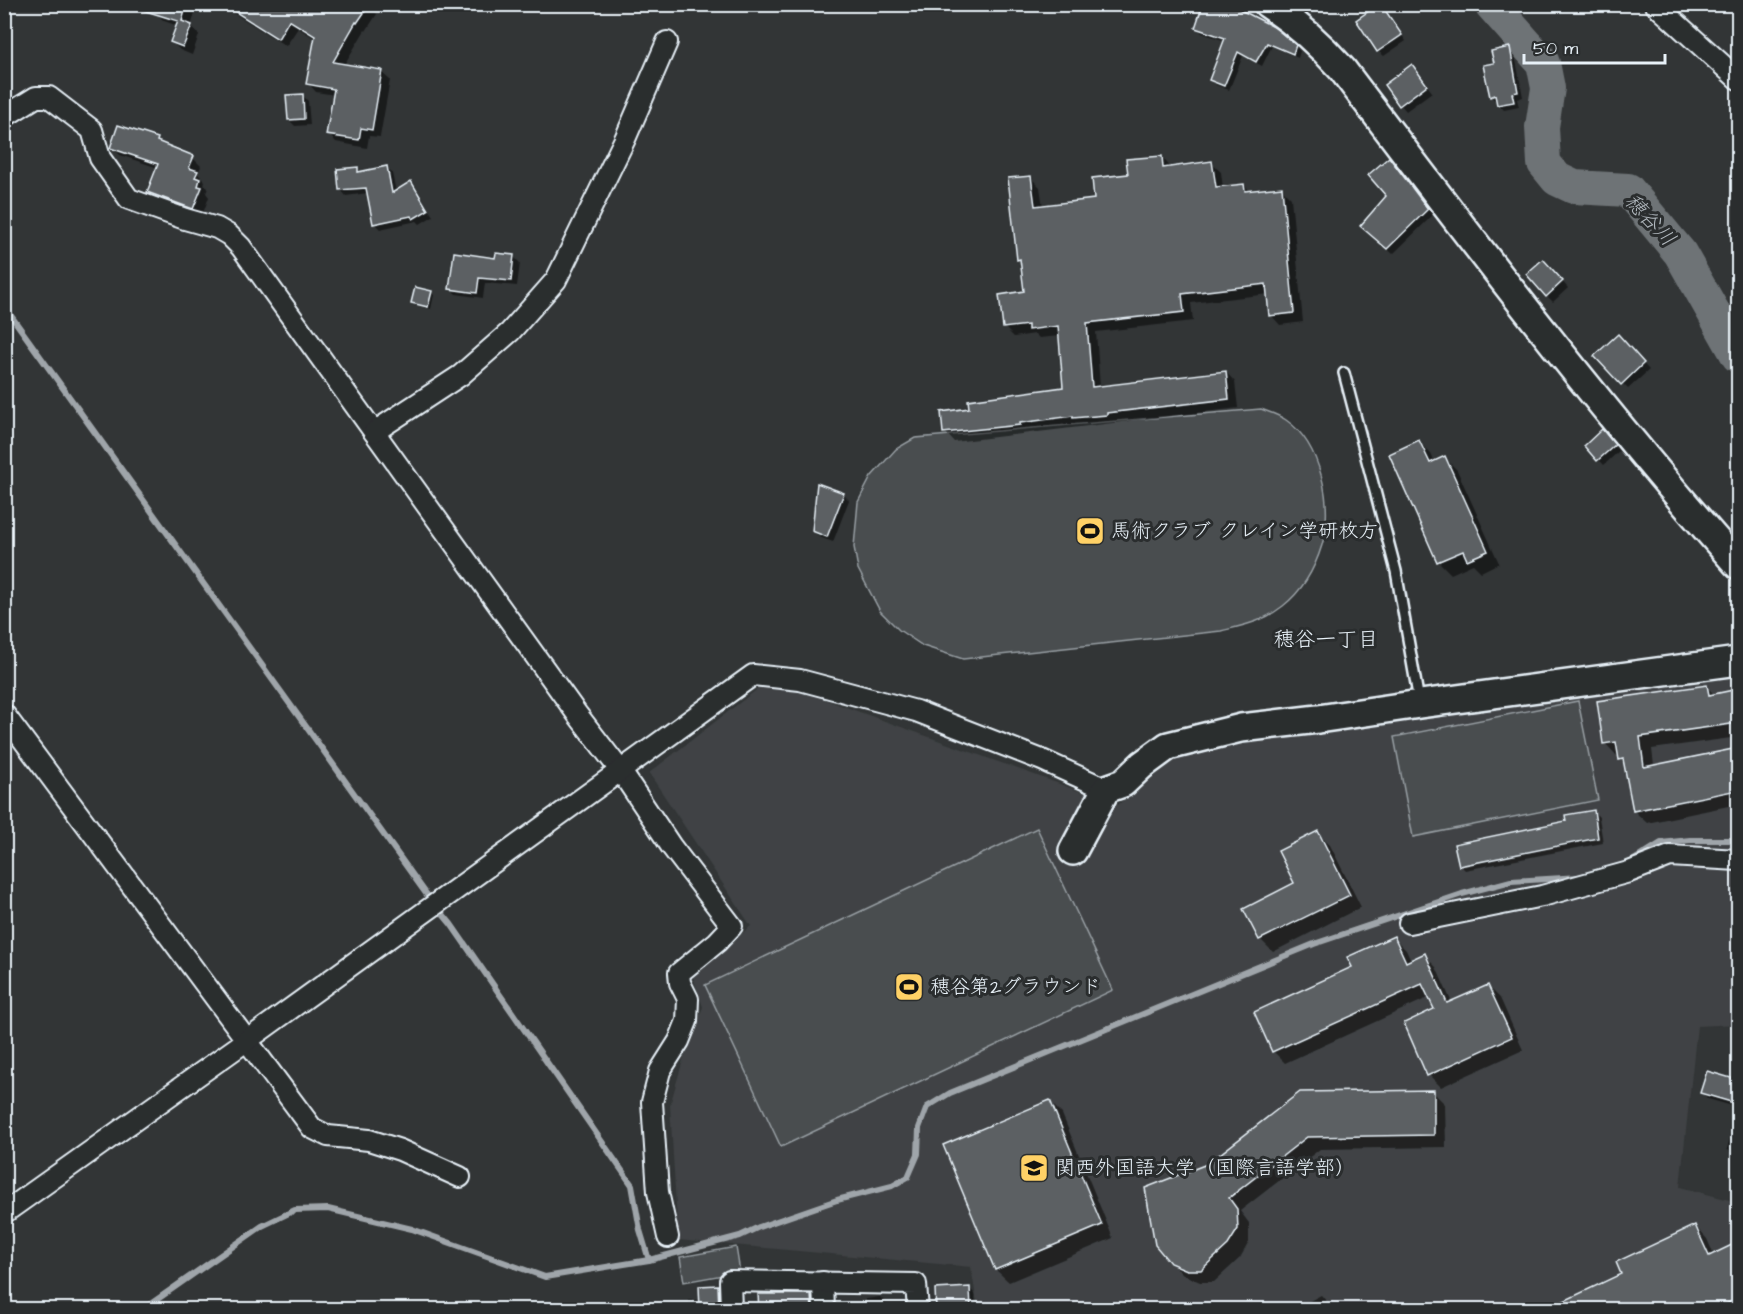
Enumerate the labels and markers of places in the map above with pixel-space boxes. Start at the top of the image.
sports icon: 馬術クラブ クレイン学研枚方 [1074,515,1106,547]
place label: 馬術クラブ クレイン学研枚方 [1111,517,1378,545]
sports icon: 穂谷第2グラウンド [893,971,925,1003]
place label: 穂谷第2グラウンド [930,973,1101,1001]
school or university icon: 関西外国語大学（国際言語学部） [1018,1152,1050,1184]
place label: 関西外国語大学（国際言語学部） [1055,1154,1355,1182]

